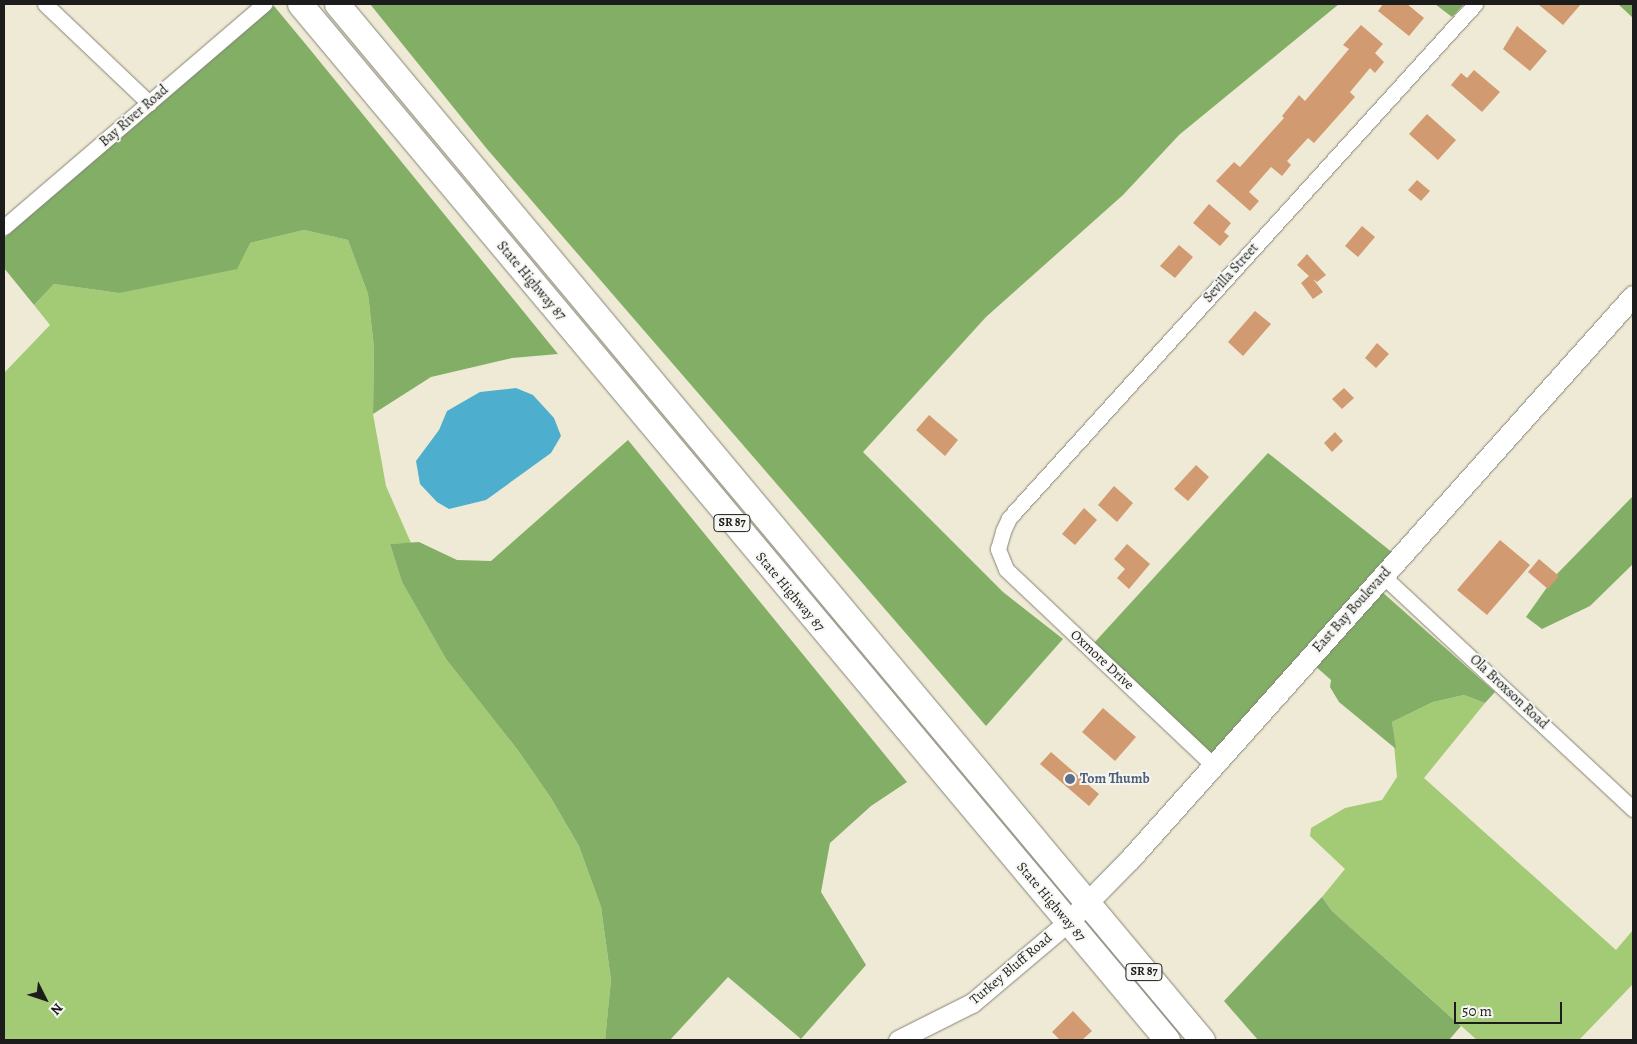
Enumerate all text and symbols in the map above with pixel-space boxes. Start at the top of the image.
street label: Bay River Road [96,82,172,150]
street label: State Highway 87 [493,238,569,324]
street label: Sevilla Street [1200,240,1262,306]
road number: SR 87 [713,514,751,532]
street label: State Highway 87 [752,549,828,635]
street label: East Bay Boulevard [1309,564,1395,656]
street label: Oxmore Drive [1067,626,1137,694]
street label: Ola Broxson Road [1466,651,1552,733]
place label: Tom Thumb [1080,771,1150,787]
marker: Tom Thumb [1064,773,1076,785]
street label: State Highway 87 [1013,859,1089,945]
street label: Turkey Bluff Road [966,930,1056,1008]
road number: SR 87 [1125,962,1163,982]
north arrow [20,974,70,1024]
scale bar [1457,992,1564,1024]
text: N [46,999,67,1019]
text: 50 m [1462,1001,1492,1021]

